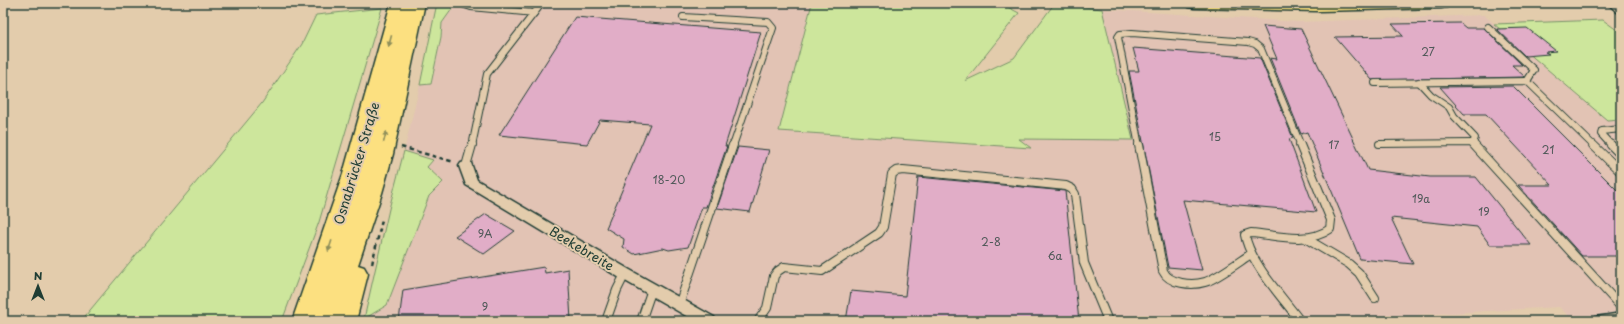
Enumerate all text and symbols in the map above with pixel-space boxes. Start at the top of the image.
one-way arrow [386,35,392,47]
house number: 27 [1421,43,1435,60]
street label: Osnabrücker Straße [328,99,384,227]
house number: 15 [1209,128,1221,145]
one-way arrow [383,131,389,143]
house number: 17 [1329,136,1340,153]
house number: 21 [1542,141,1554,158]
house number: 18-20 [653,171,685,188]
house number: 19a [1412,190,1430,207]
house number: 19 [1478,203,1490,220]
street label: Beekebreite [546,221,618,275]
house number: 9A [478,225,493,242]
house number: 2-8 [981,233,1001,250]
one-way arrow [327,241,333,253]
house number: 6a [1048,247,1062,264]
north arrow [18,266,58,306]
text: N [34,267,43,284]
house number: 9 [482,298,488,315]

